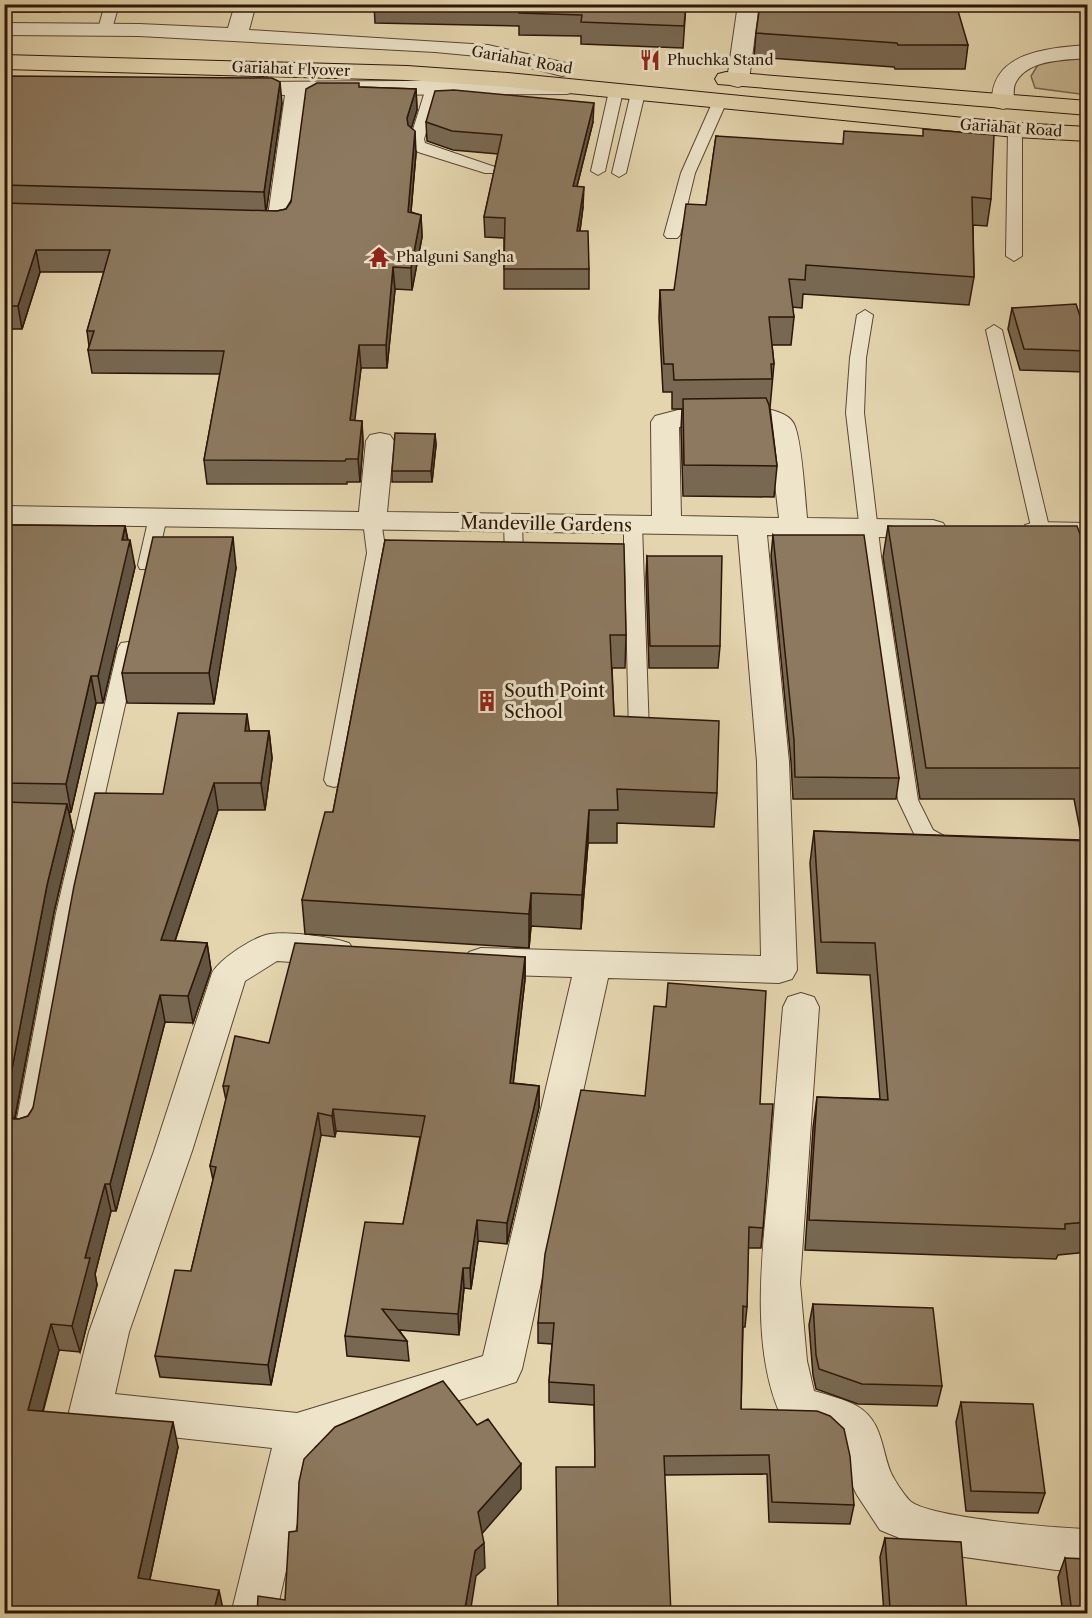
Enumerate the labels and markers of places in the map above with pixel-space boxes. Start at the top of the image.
restaurant icon: Phuchka Stand [638,48,662,72]
place label: Phuchka Stand [667,50,774,69]
temple icon: Phalguni Sangha [367,245,391,269]
place label: Phalguni Sangha [396,247,514,266]
place label: South Point School [504,680,606,723]
building icon: South Point School [475,689,499,713]

